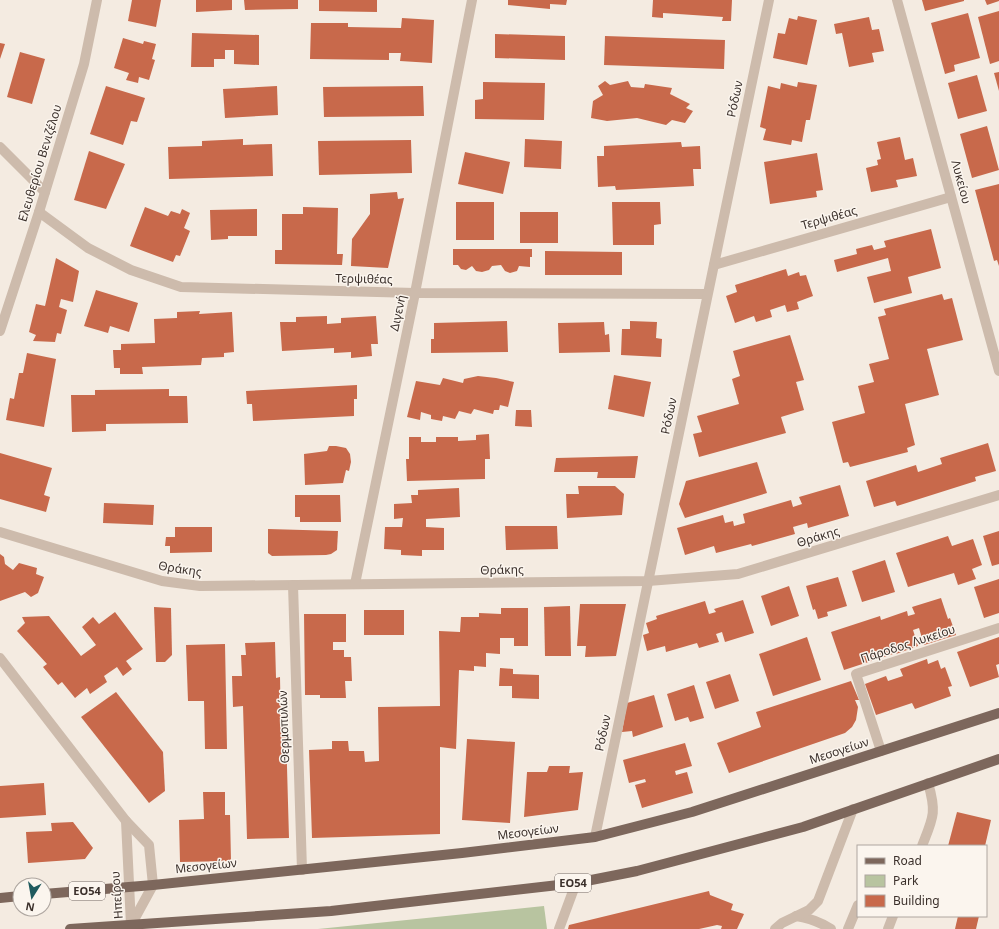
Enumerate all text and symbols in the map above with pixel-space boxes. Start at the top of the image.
street label: Ρόδων [722,79,747,119]
street label: Ελευθερίου Βενιζέλου [14,102,65,224]
street label: Λυκείου [947,158,975,206]
street label: Τερψιθέας [799,201,859,234]
street label: Τερψιθέας [335,270,393,287]
street label: Διγενή [385,293,410,333]
street label: Ρόδων [656,396,681,436]
street label: Θράκης [795,522,841,551]
street label: Θράκης [157,557,203,580]
street label: Θράκης [480,561,524,578]
street label: Πάροδος Λυκείου [858,620,957,667]
street label: Θερμοπυλών [274,690,293,764]
street label: Ρόδων [590,713,615,753]
street label: Μεσογείων [807,733,871,768]
street label: Μεσογείων [496,819,560,844]
legend [857,845,987,917]
text: Road [893,852,922,869]
street label: Μεσογείων [174,854,238,877]
street label: Ηπείρου [106,871,127,920]
text: Park [893,872,919,889]
road number: ΕΟ54 [555,874,591,892]
north arrow [12,877,52,917]
road number: ΕΟ54 [69,882,105,900]
text: Building [893,892,940,909]
text: N [24,899,36,916]

